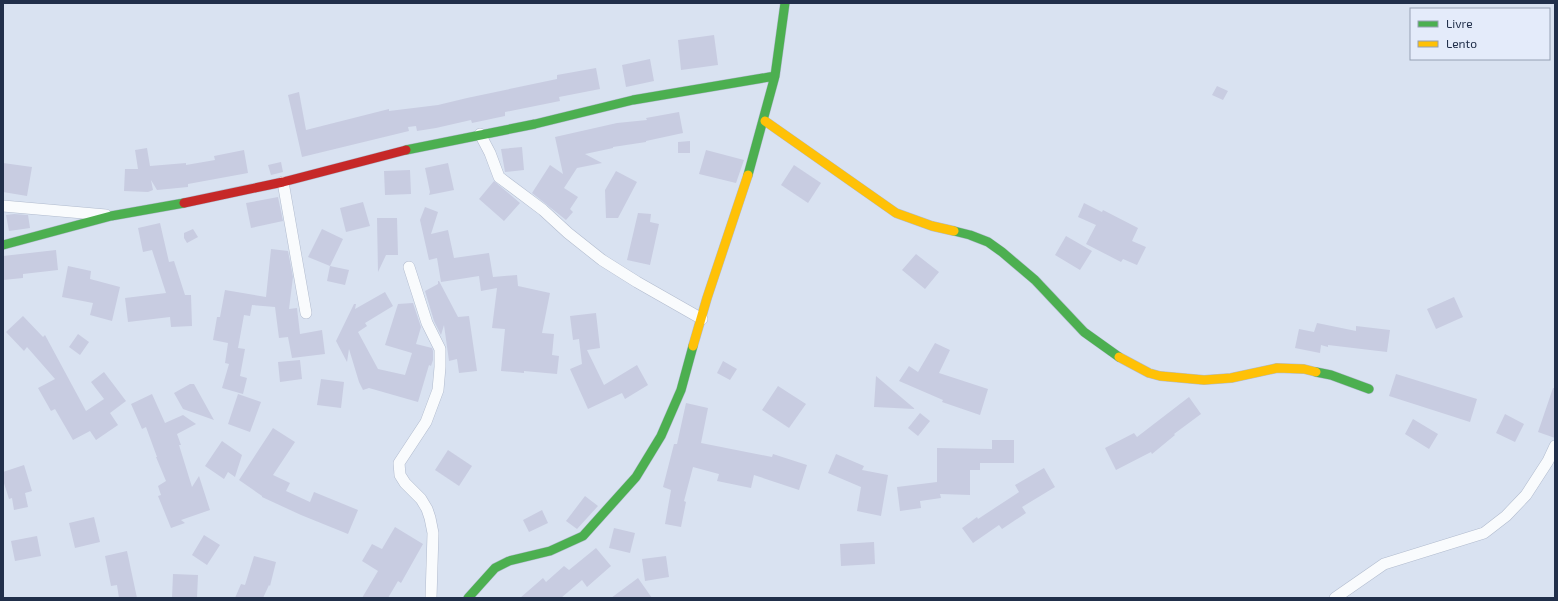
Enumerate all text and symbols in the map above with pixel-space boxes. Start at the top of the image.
legend [1410,8,1550,60]
text: Livre [1446,16,1473,30]
text: Lento [1446,36,1477,50]

